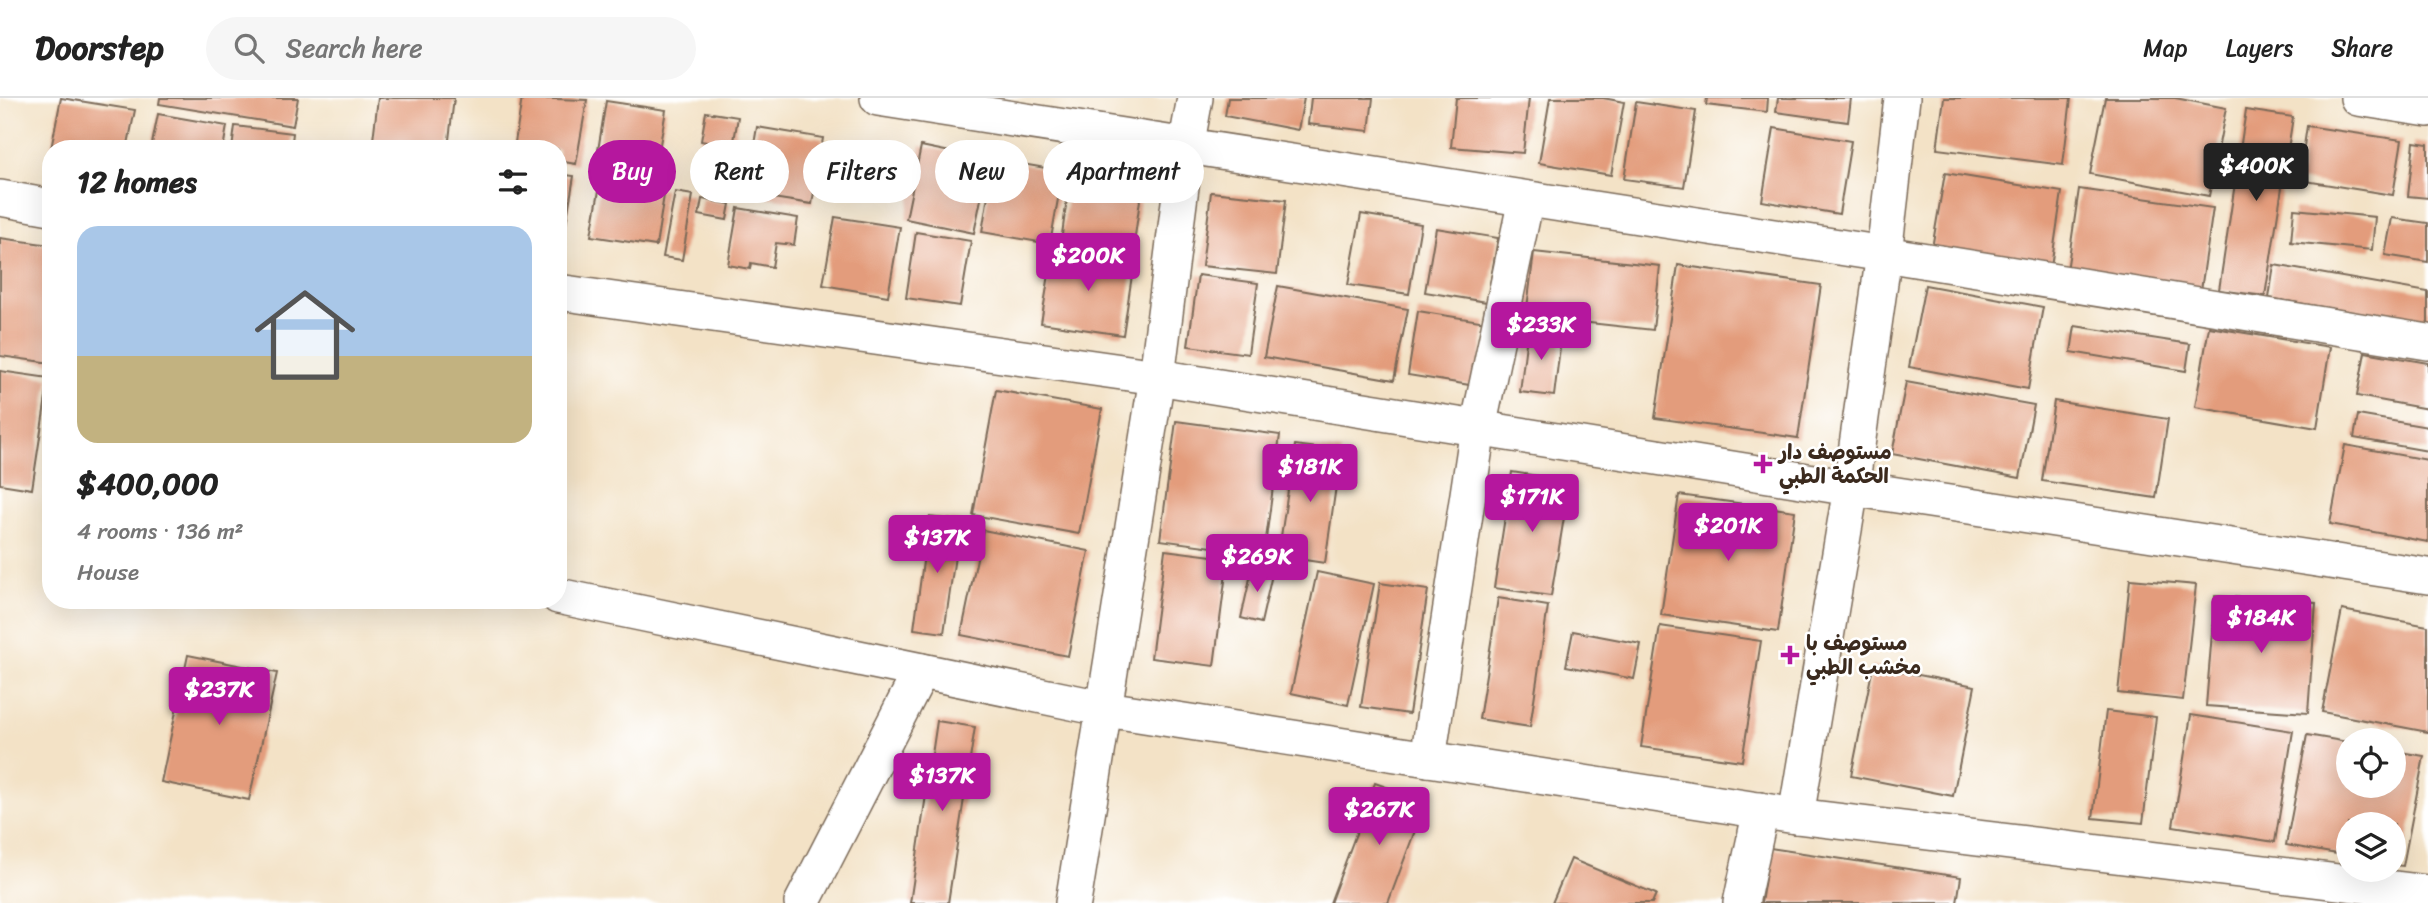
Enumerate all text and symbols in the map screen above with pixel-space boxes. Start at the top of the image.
search box [206,17,696,80]
text: Doorstep [35,19,164,77]
text: Search here [286,25,423,71]
text: Map [2143,27,2188,69]
text: Layers [2226,27,2293,69]
text: Share [2331,27,2393,69]
icon: search [230,29,268,67]
chip: Buy [588,140,676,203]
chip: Rent [690,140,789,203]
chip: Filters [803,140,921,203]
chip: New [935,140,1029,203]
chip: Apartment [1043,140,1204,203]
pin: $400K [2207,144,2305,203]
text: $400K [2220,145,2292,186]
text: 12 homes [77,155,197,209]
icon: filters [494,163,532,201]
pin: $200K [1039,234,1137,293]
text: $200K [1052,235,1124,276]
icon: home [242,272,368,398]
pin: $233K [1492,302,1590,362]
text: $233K [1507,304,1575,345]
place label: مستوصف دار الحكمة الطبي [1777,433,1892,495]
pin: $181K [1261,444,1359,504]
text: $181K [1278,446,1342,487]
marker: مستوصف دار الحكمة الطبي [1753,454,1773,474]
text: $400,000 [77,457,219,511]
pin: $171K [1483,474,1581,534]
text: $171K [1501,476,1563,517]
pin: $201K [1679,504,1777,563]
text: $201K [1694,505,1762,546]
text: 4 rooms · 136 m² [77,511,244,552]
pin: $137K [888,516,986,575]
text: $137K [904,517,970,558]
pin: $269K [1208,534,1306,594]
text: $269K [1222,536,1292,577]
text: House [77,552,139,593]
pin: $184K [2212,596,2310,655]
text: $184K [2227,597,2295,638]
place label: مستوصف با مخشب الطبي [1806,624,1921,686]
marker: مستوصف با مخشب الطبي [1780,645,1800,665]
pin: $237K [170,668,268,727]
text: $237K [185,669,253,710]
map controls [2336,728,2406,882]
button: locate [2336,728,2406,798]
pin: $137K [893,754,991,813]
text: $137K [909,755,975,796]
pin: $267K [1330,788,1428,847]
text: $267K [1345,789,1413,830]
button: layers [2336,812,2406,882]

